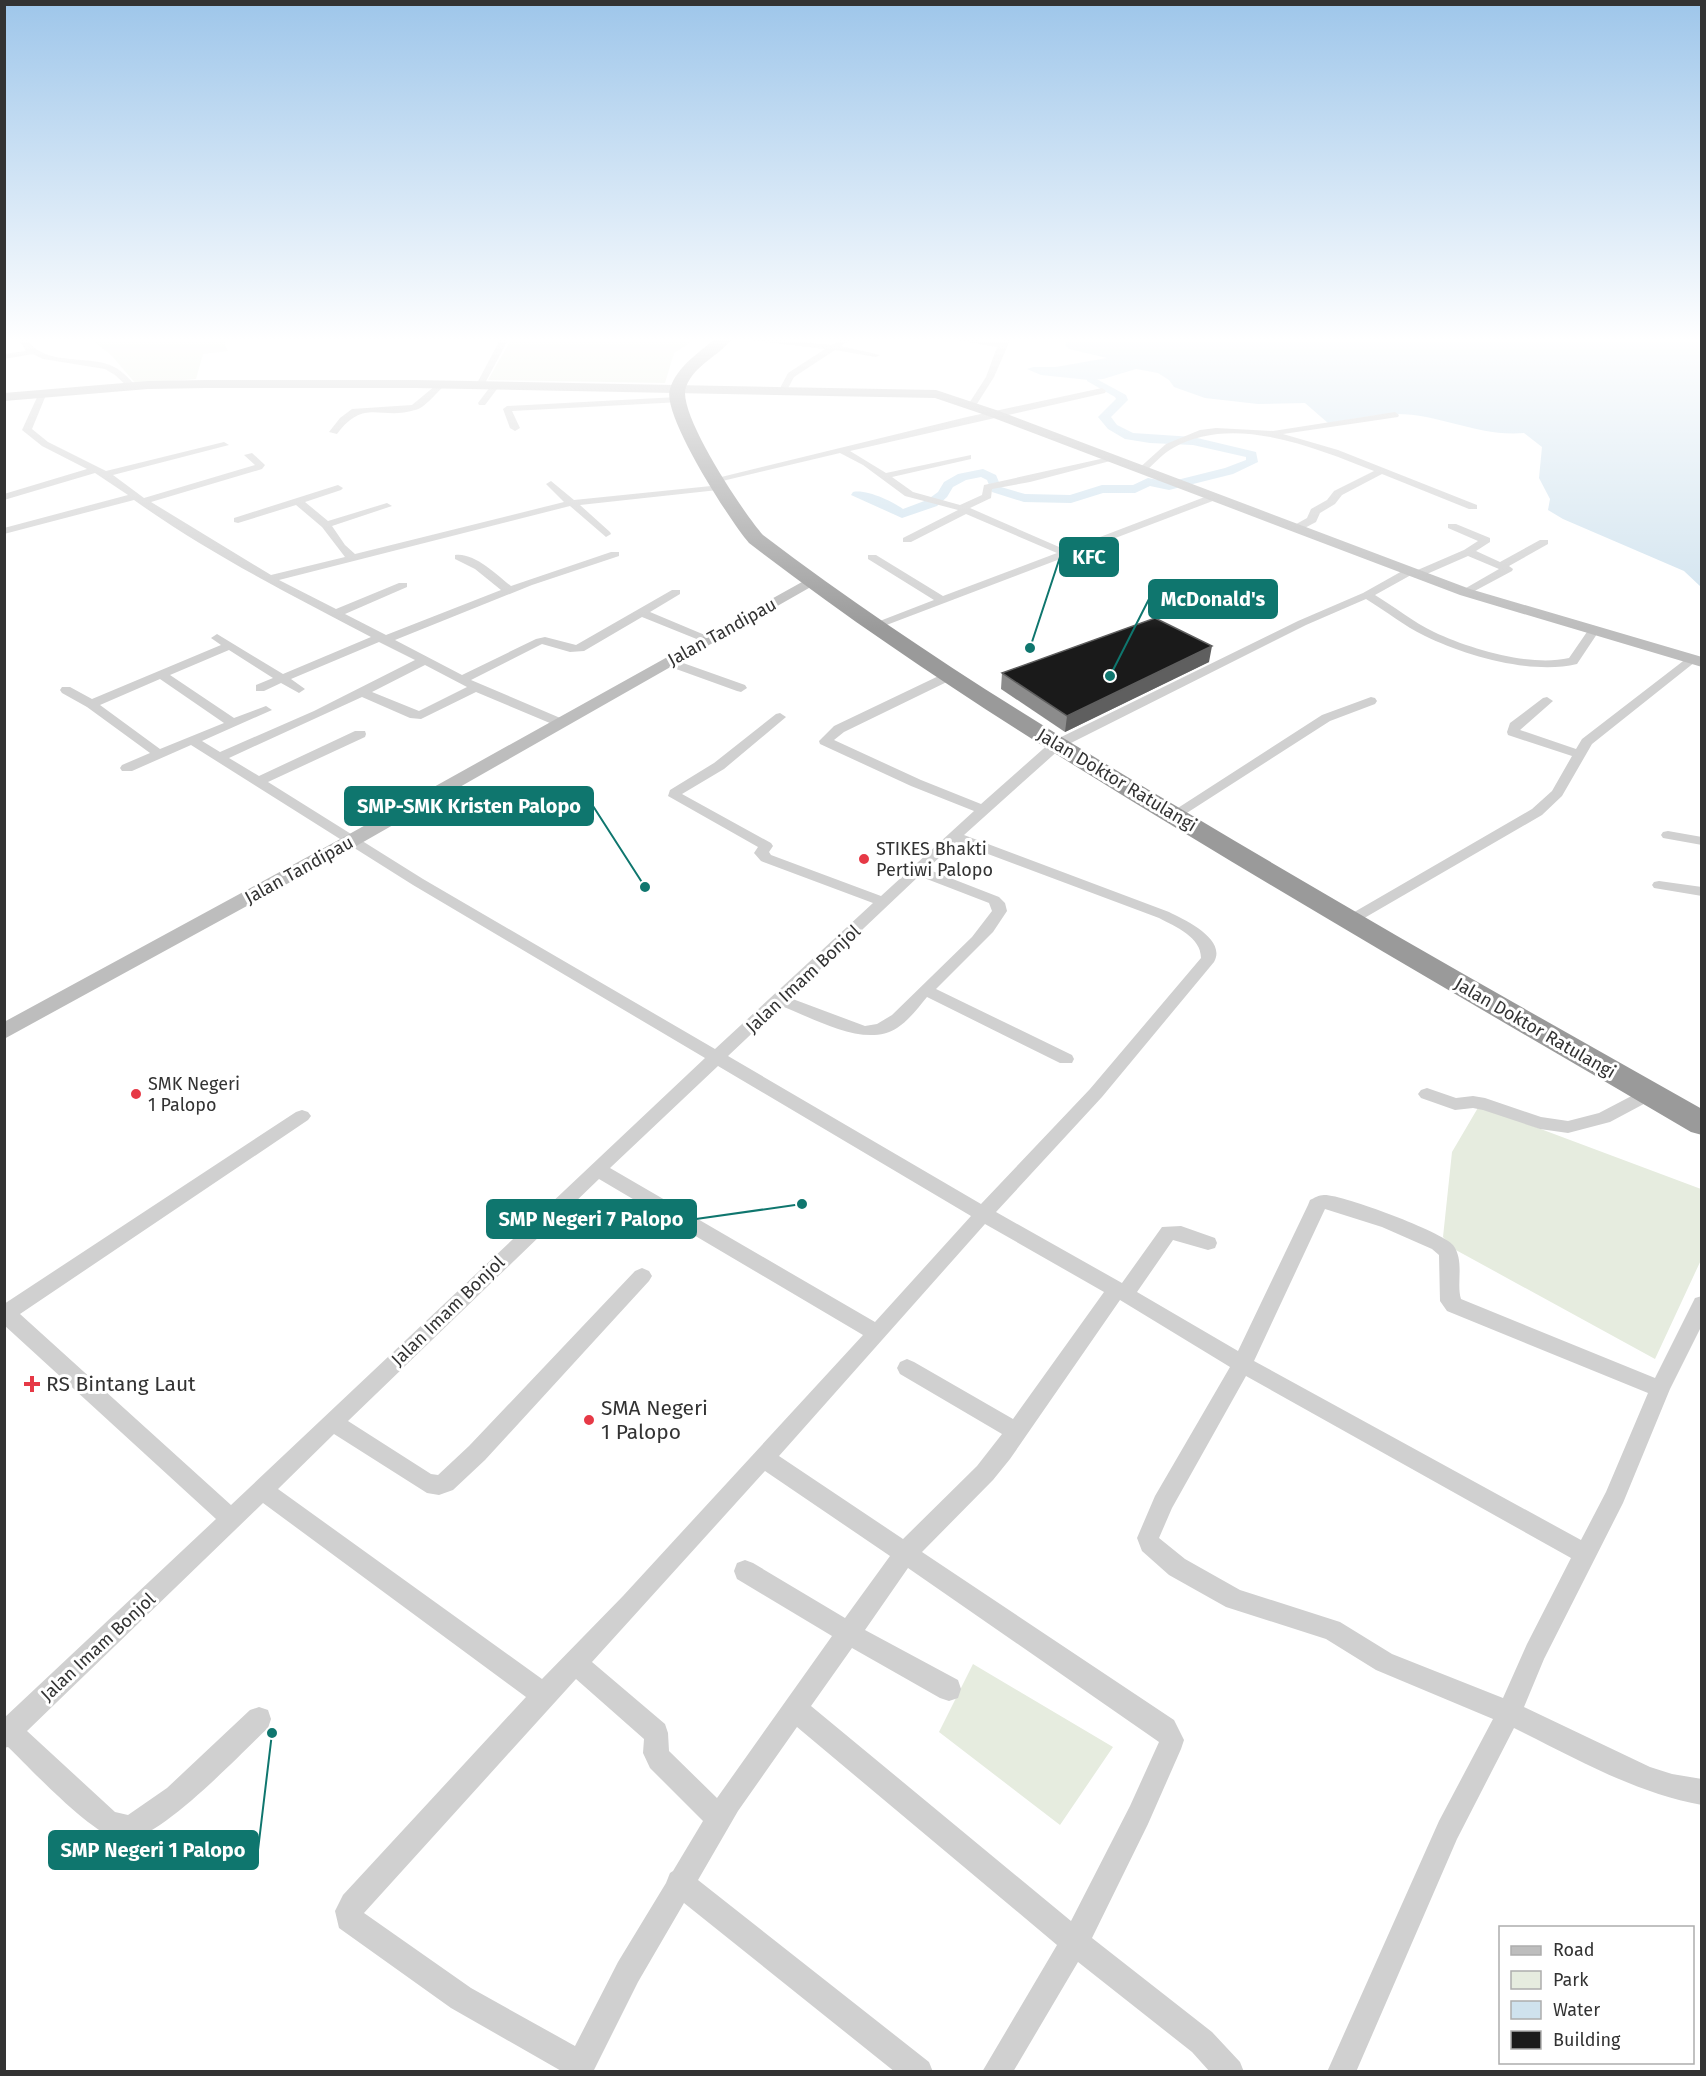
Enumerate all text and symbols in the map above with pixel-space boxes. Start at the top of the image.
callout: KFC [1060,538,1118,576]
text: KFC [1072,545,1106,569]
callout: McDonald's [1149,580,1277,618]
text: McDonald's [1161,587,1266,611]
street label: Jalan Tandipau [664,593,780,671]
street label: Jalan Doktor Ratulangi [1033,724,1201,836]
callout: SMP-SMK Kristen Palopo [345,787,593,825]
text: SMP-SMK Kristen Palopo [357,794,581,818]
street label: Jalan Tandipau [241,831,357,909]
place label: STIKES Bhakti Pertiwi Palopo [876,838,993,881]
marker: STIKES Bhakti Pertiwi Palopo [857,852,871,866]
street label: Jalan Imam Bonjol [741,920,865,1038]
street label: Jalan Doktor Ratulangi [1450,973,1620,1083]
place label: SMK Negeri 1 Palopo [148,1073,240,1116]
marker: SMK Negeri 1 Palopo [129,1087,143,1101]
callout: SMP Negeri 7 Palopo [487,1200,696,1238]
text: SMP Negeri 7 Palopo [499,1207,684,1231]
street label: Jalan Imam Bonjol [387,1251,509,1371]
place label: RS Bintang Laut [46,1371,196,1397]
marker: RS Bintang Laut [23,1375,41,1393]
place label: SMA Negeri 1 Palopo [601,1395,708,1445]
marker: SMA Negeri 1 Palopo [582,1413,596,1427]
street label: Jalan Imam Bonjol [36,1588,160,1706]
callout: SMP Negeri 1 Palopo [49,1831,258,1869]
text: SMP Negeri 1 Palopo [61,1838,246,1862]
legend [1499,1926,1694,2064]
text: Road [1553,1939,1595,1961]
text: Park [1553,1969,1589,1991]
text: Water [1553,1999,1600,2021]
text: Building [1553,2029,1621,2051]

